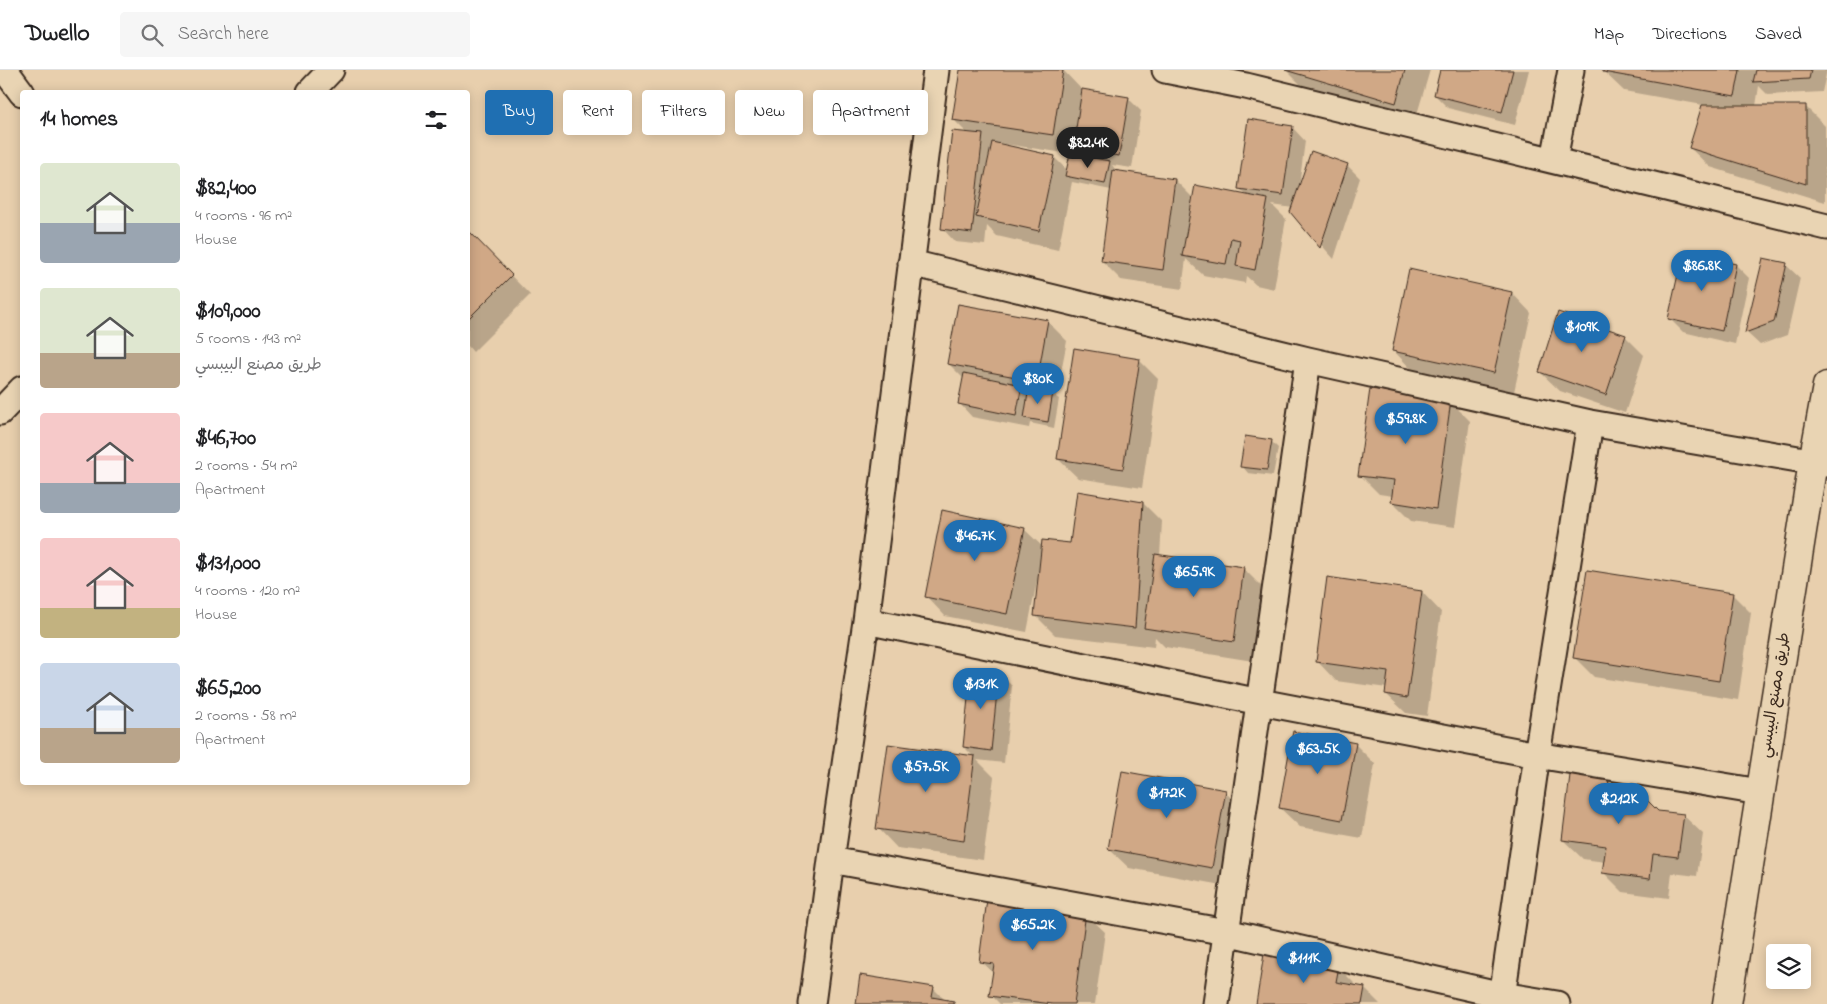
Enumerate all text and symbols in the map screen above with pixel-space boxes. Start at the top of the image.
search box [120,12,470,57]
text: Dwello [25,17,90,52]
icon: search [138,21,166,49]
text: Search here [178,21,269,48]
text: Map [1594,22,1624,48]
text: Directions [1652,22,1727,48]
text: Saved [1755,22,1802,48]
chip: Buy [485,90,553,135]
chip: Rent [563,90,632,135]
chip: Filters [642,90,725,135]
chip: New [735,90,803,135]
chip: Apartment [813,90,928,135]
text: 14 homes [40,105,118,135]
icon: filters [422,106,450,134]
pin: $82.4K [1047,126,1129,169]
text: $82.4K [1067,131,1109,155]
text: $82,400 [195,174,256,204]
icon: home [80,183,140,243]
text: 4 rooms · 96 m² [195,204,292,228]
text: House [195,228,237,252]
pin: $86.8K [1661,250,1743,292]
text: $86.8K [1682,254,1722,278]
text: $109,000 [195,297,261,327]
icon: home [80,308,140,368]
pin: $109K [1547,310,1617,353]
text: $109K [1565,315,1599,339]
text: 5 rooms · 143 m² [195,327,301,351]
text: طريق مصنع البيبسي [195,353,322,377]
pin: $80K [1008,362,1068,405]
text: $80K [1023,367,1053,391]
pin: $59.8K [1365,402,1447,445]
text: $59.8K [1386,407,1426,431]
text: $46,700 [195,424,256,454]
icon: home [80,433,140,493]
text: 2 rooms · 54 m² [195,454,297,478]
text: Apartment [195,478,265,502]
pin: $46.7K [934,520,1016,562]
text: $46.7K [955,524,995,548]
text: $131,000 [195,549,261,579]
pin: $65.9K [1153,556,1235,598]
icon: home [80,558,140,618]
text: $65.9K [1173,560,1215,584]
text: 4 rooms · 120 m² [195,579,300,603]
text: House [195,603,237,627]
street label: طريق مصنع البيبسي [1753,631,1798,760]
pin: $131K [946,668,1016,710]
text: $131K [964,672,998,696]
text: $65,200 [195,674,261,704]
icon: home [80,683,140,743]
text: 2 rooms · 58 m² [195,704,297,728]
text: Apartment [195,728,265,752]
pin: $63.5K [1277,732,1359,775]
text: $63.5K [1296,737,1340,761]
pin: $57.5K [885,750,967,793]
text: $57.5K [903,755,949,779]
pin: $172K [1132,776,1202,819]
text: $172K [1148,781,1186,805]
pin: $212K [1584,782,1654,825]
text: $212K [1600,787,1638,811]
pin: $65.2K [992,908,1074,951]
text: $65.2K [1011,913,1055,937]
pin: $111K [1269,942,1339,984]
map controls [1766,944,1811,989]
button: layers [1766,944,1811,989]
text: $111K [1288,946,1320,970]

